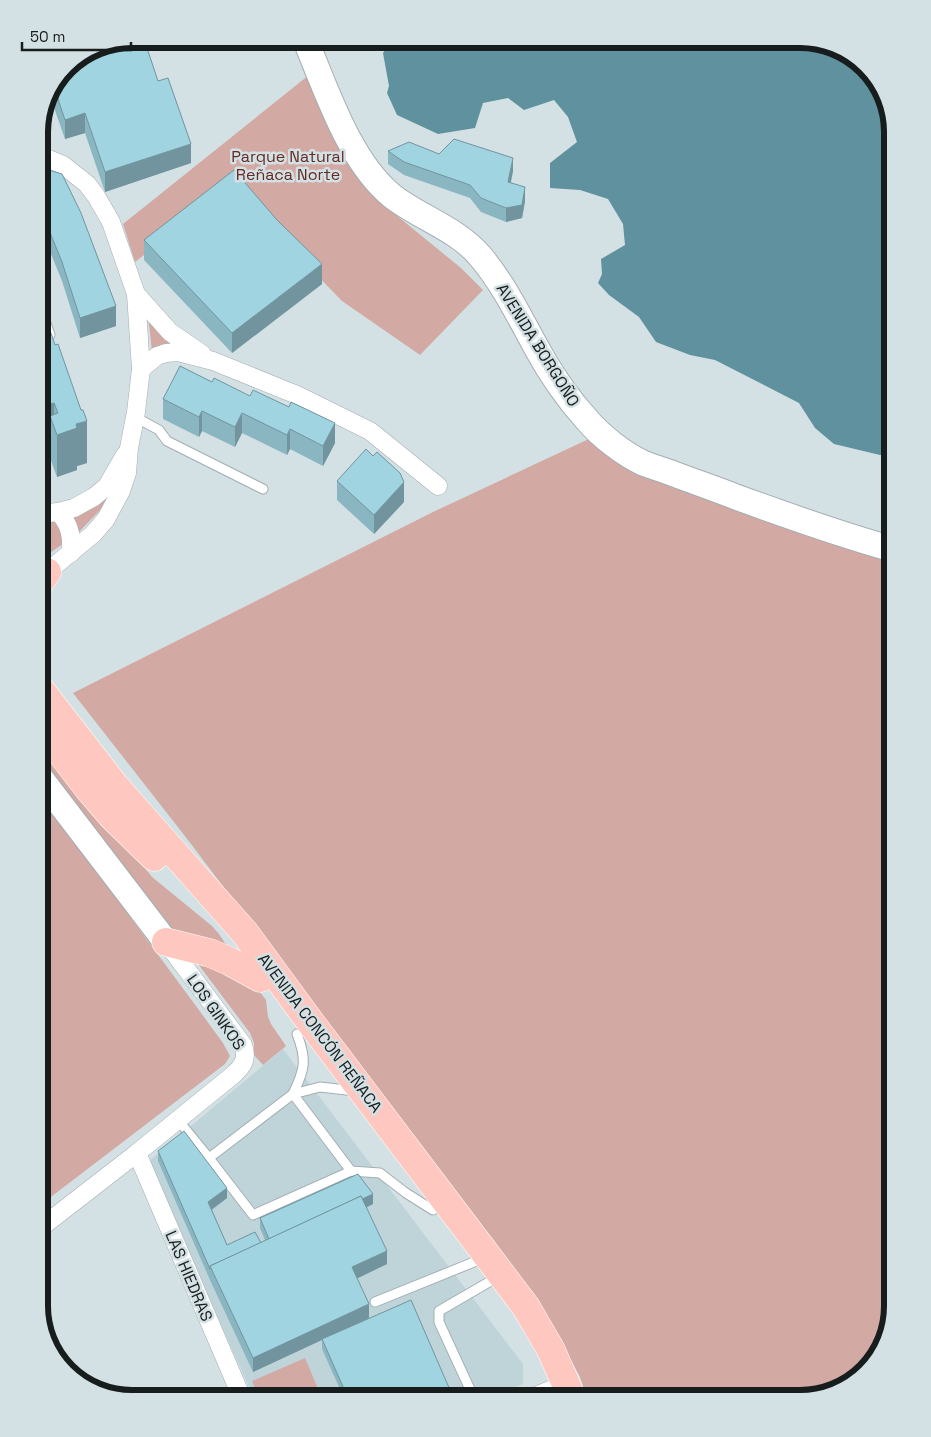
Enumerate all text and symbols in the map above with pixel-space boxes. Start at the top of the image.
scale bar [22,20,131,52]
text: 50 m [30,27,65,46]
park label: Parque Natural Reñaca Norte [231,146,345,185]
street label: AVENIDA BORGOÑO [492,280,584,410]
street label: AVENIDA CONCÓN REÑACA [253,949,387,1117]
street label: LOS GINKOS [182,970,250,1054]
street label: LAS HIEDRAS [160,1227,218,1325]

